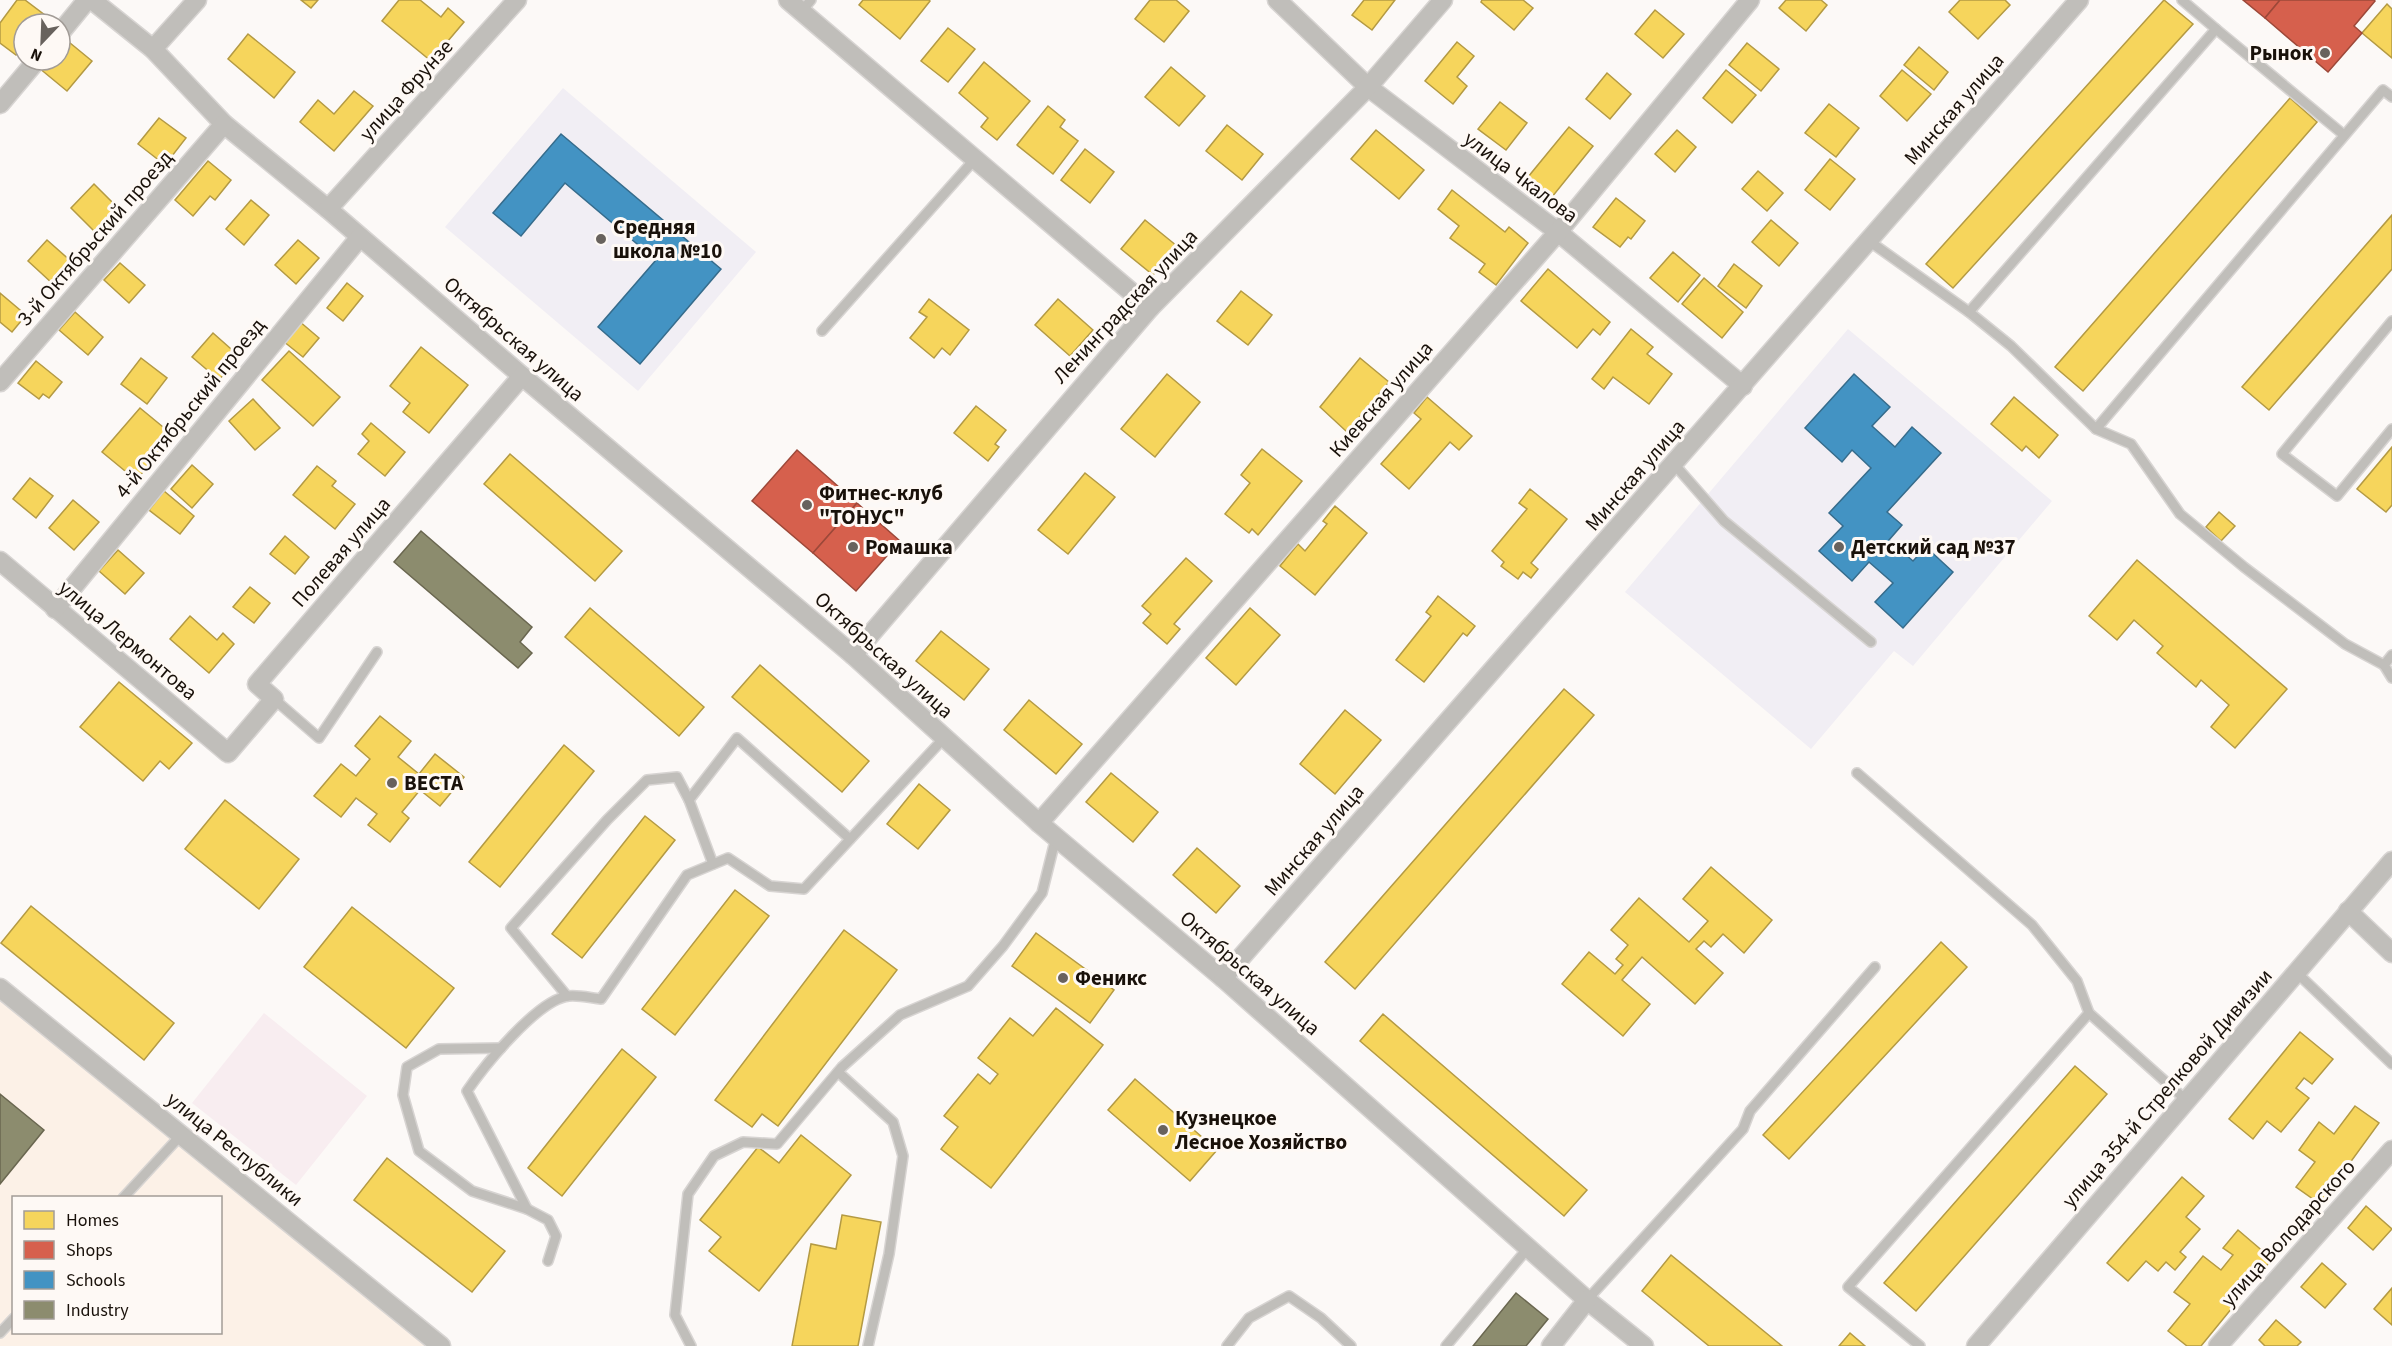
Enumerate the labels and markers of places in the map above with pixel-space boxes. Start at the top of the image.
place label: Рынок [2250,38,2313,68]
marker: Рынок [2318,46,2332,60]
place label: Средняя школа №10 [613,212,722,266]
marker: Средняя школа №10 [594,232,608,246]
place label: Фитнес-клуб "ТОНУС" [819,478,943,532]
marker: Фитнес-клуб "ТОНУС" [800,498,814,512]
place label: Ромашка [865,532,953,562]
place label: Детский сад №37 [1851,532,2016,562]
marker: Ромашка [846,540,860,554]
marker: Детский сад №37 [1832,540,1846,554]
place label: ВЕСТА [404,768,464,798]
marker: ВЕСТА [385,776,399,790]
place label: Феникс [1075,963,1147,993]
marker: Феникс [1056,971,1070,985]
place label: Кузнецкое Лесное Хозяйство [1174,1103,1347,1157]
marker: Кузнецкое Лесное Хозяйство [1156,1123,1170,1137]

